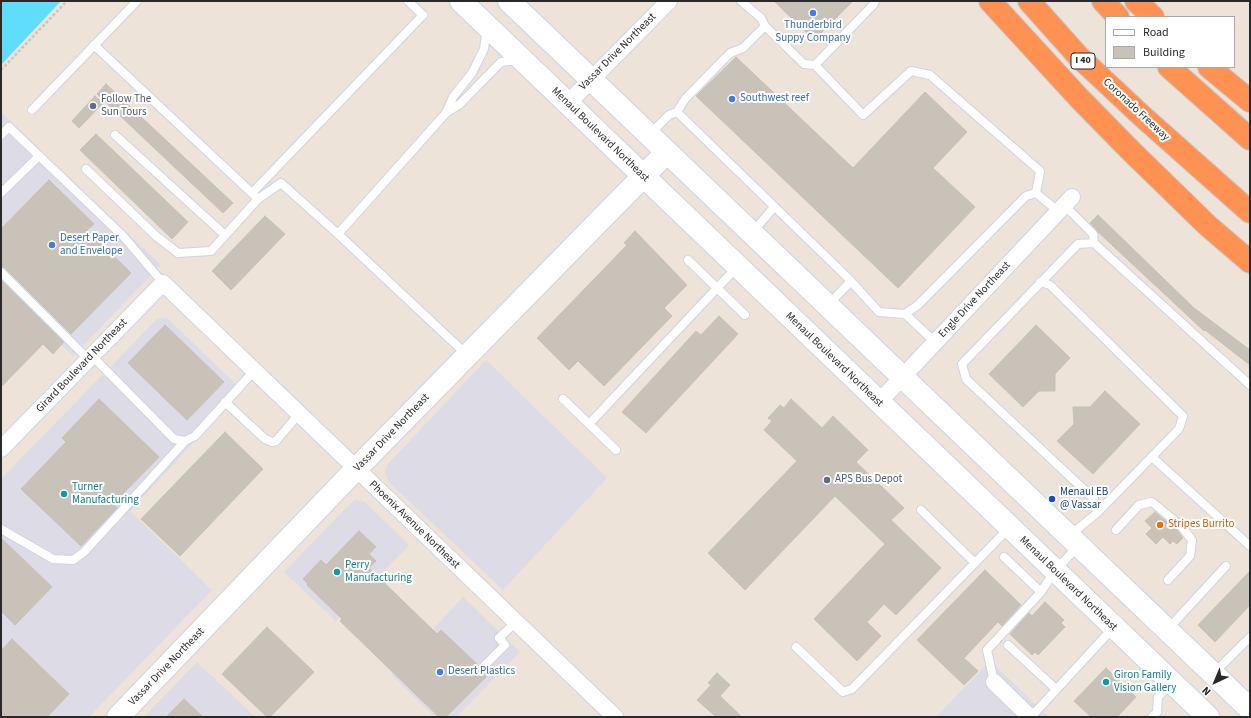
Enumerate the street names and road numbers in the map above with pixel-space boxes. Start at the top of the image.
street label: Vassar Drive Northeast [577,11,659,93]
road number: I 40 [1071,53,1095,69]
street label: Coronado Freeway [1100,76,1172,144]
street label: Menaul Boulevard Northeast [548,85,652,185]
street label: Engle Drive Northeast [936,259,1014,341]
street label: Menaul Boulevard Northeast [782,310,886,410]
street label: Girard Boulevard Northeast [34,316,130,416]
street label: Vassar Drive Northeast [351,391,433,475]
street label: Phoenix Avenue Northeast [366,478,462,572]
street label: Menaul Boulevard Northeast [1016,534,1120,634]
street label: Vassar Drive Northeast [126,625,208,709]

